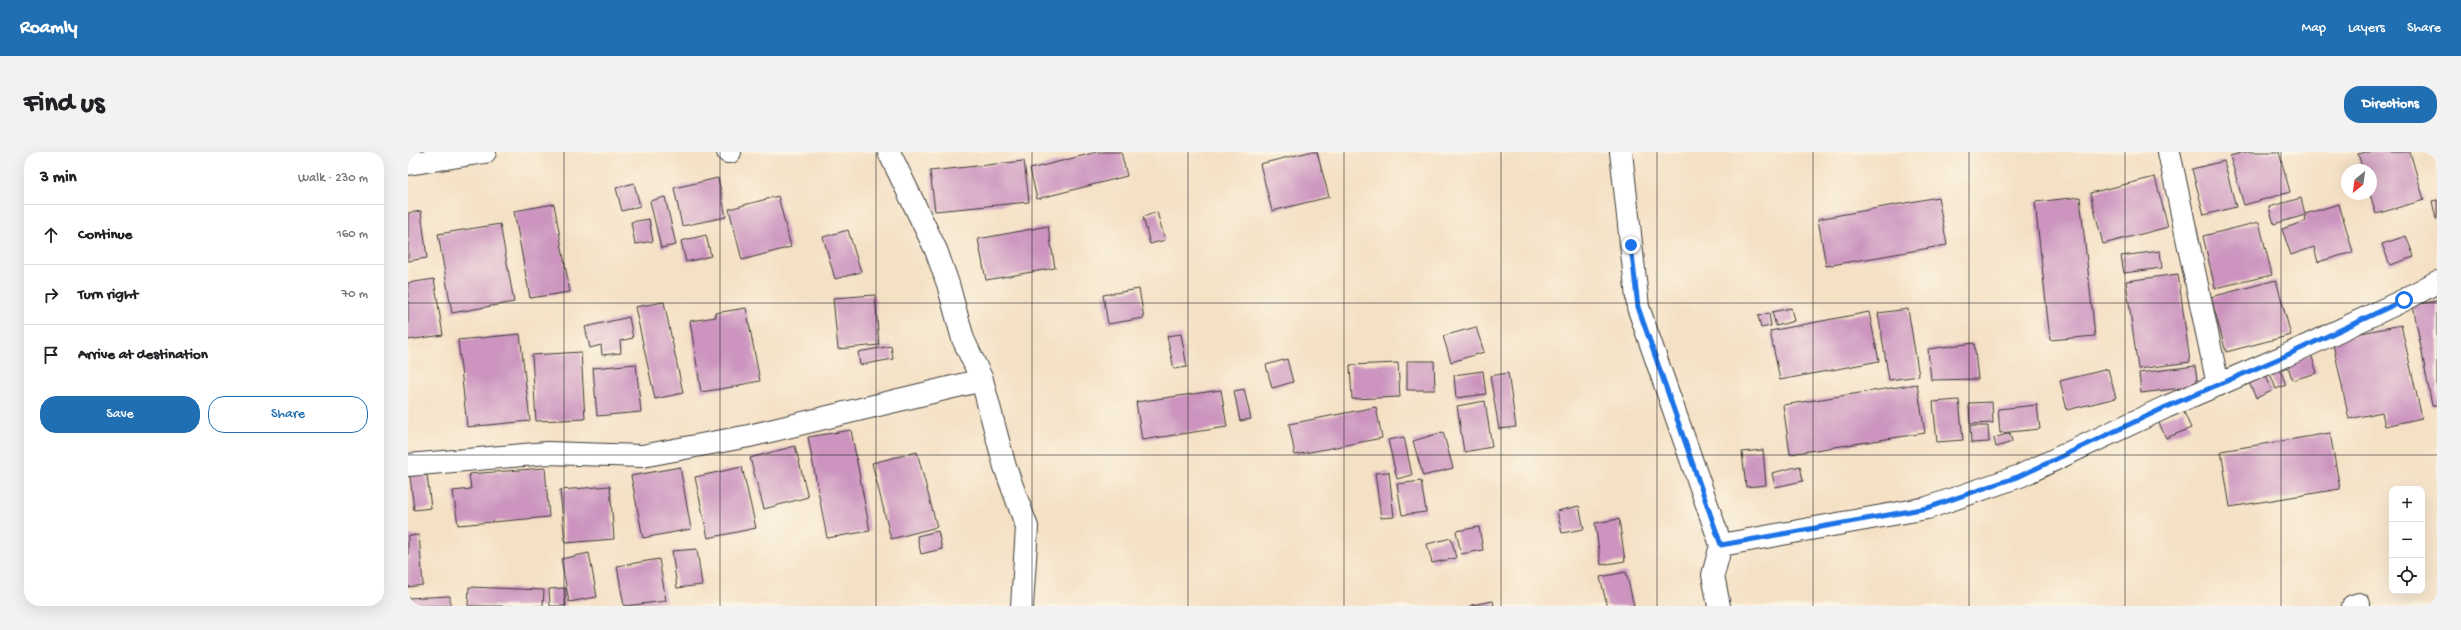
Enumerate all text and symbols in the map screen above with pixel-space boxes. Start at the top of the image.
text: Roamly [20,17,77,40]
text: Map [2302,20,2326,37]
text: Layers [2348,20,2385,37]
text: Share [2407,20,2441,37]
button: Directions [2344,86,2437,123]
text: Find us [24,88,104,121]
north arrow [2341,164,2377,200]
text: 3 min [40,168,77,188]
text: Walk · 230 m [298,171,368,186]
icon: ahead [40,224,62,246]
text: Continue [78,226,132,244]
text: 160 m [336,227,368,242]
route end [1622,236,1640,254]
icon: right [40,284,62,306]
text: Turn right [78,286,138,304]
text: 70 m [342,287,368,302]
route start [2395,291,2413,309]
icon: arrive [40,344,62,366]
text: Arrive at destination [78,346,208,364]
button: Save [40,396,200,433]
button: Share [208,396,368,433]
map controls [2389,486,2425,594]
button: + [2389,486,2425,522]
button: − [2389,522,2425,558]
button: locate [2389,558,2425,594]

